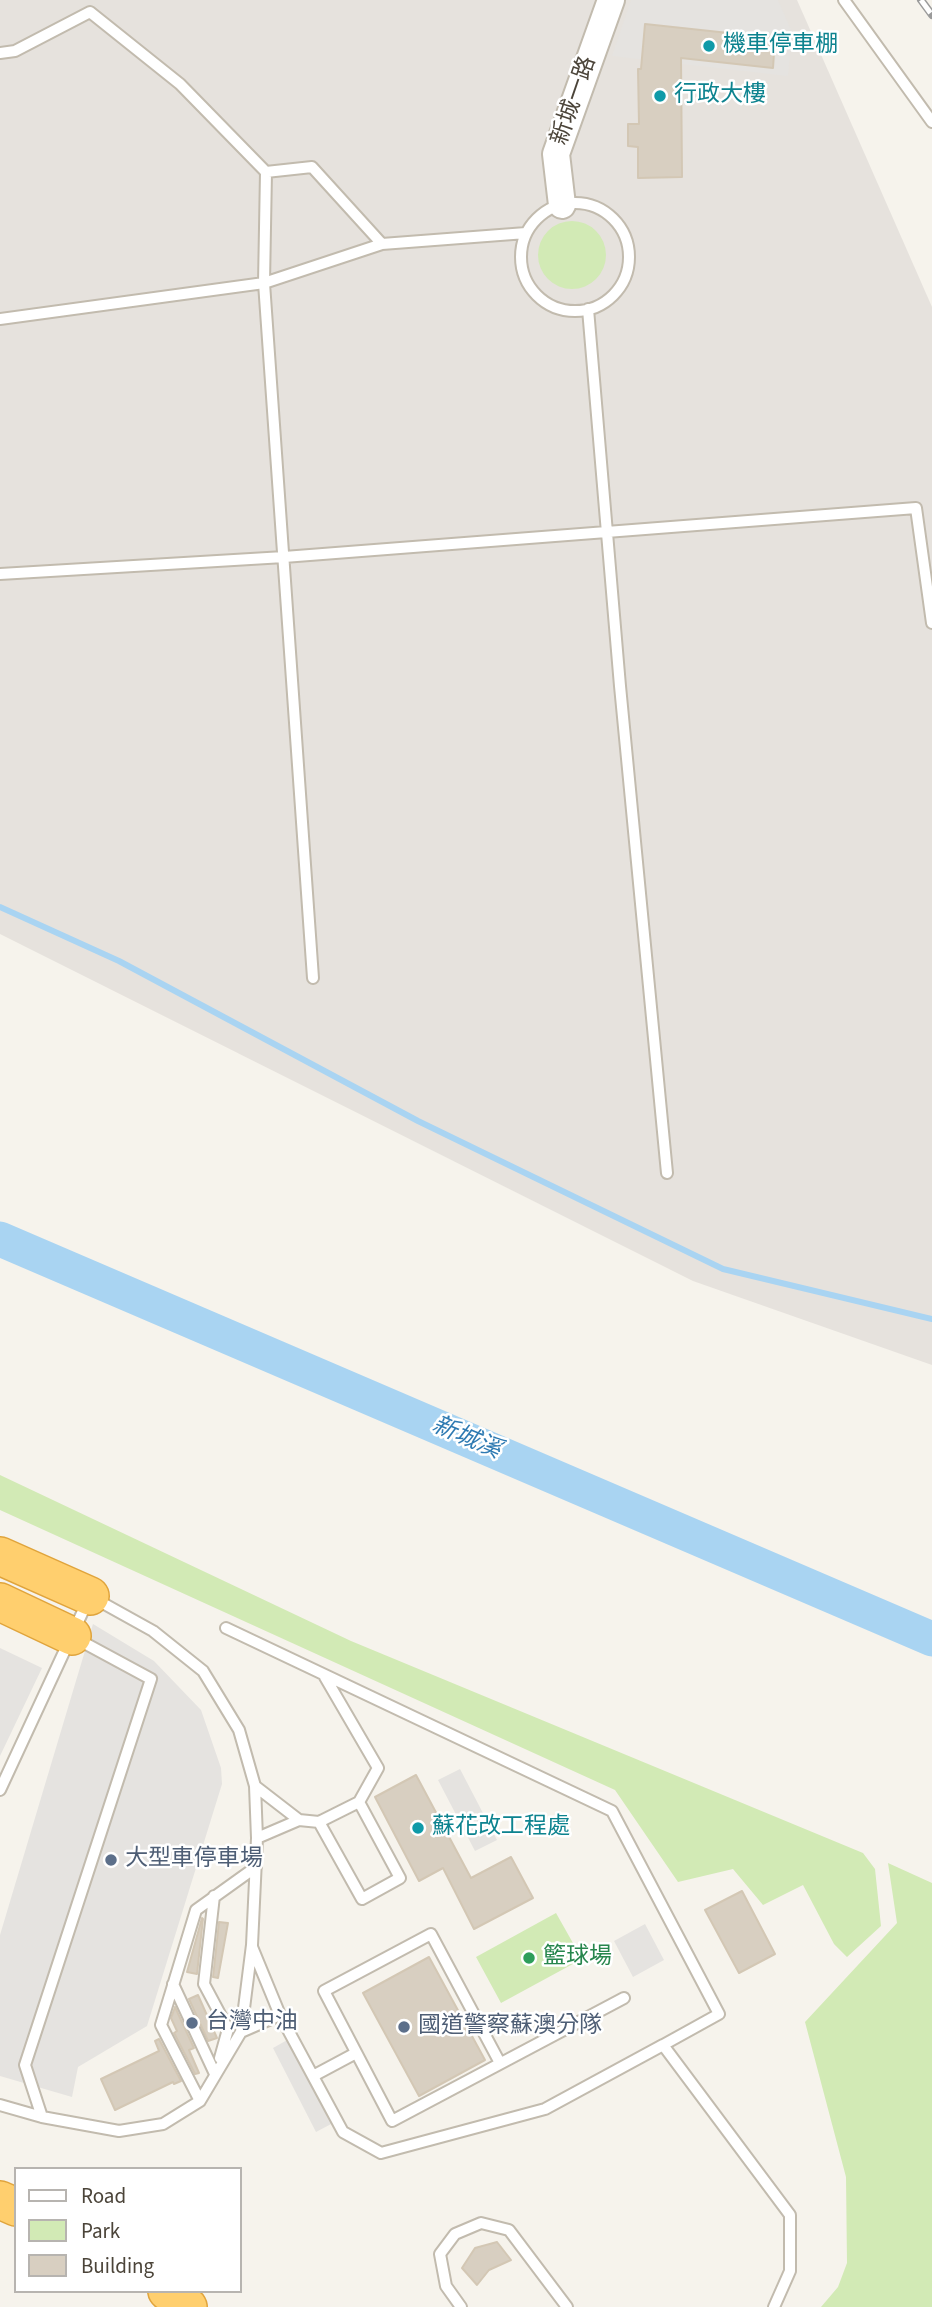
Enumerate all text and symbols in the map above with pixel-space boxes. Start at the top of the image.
place label: 機車停車棚 [723,32,838,60]
marker: 機車停車棚 [701,38,717,54]
street label: 新城一路 [547,53,603,149]
place label: 行政大樓 [674,82,766,110]
marker: 行政大樓 [652,88,668,104]
water label: 新城溪 [427,1412,505,1466]
place label: 蘇花改工程處 [432,1814,570,1842]
marker: 蘇花改工程處 [410,1820,426,1836]
place label: 大型車停車場 [125,1846,263,1874]
marker: 大型車停車場 [103,1852,119,1868]
place label: 籃球場 [543,1944,612,1972]
marker: 籃球場 [521,1950,537,1966]
place label: 台灣中油 [206,2009,298,2037]
place label: 國道警察蘇澳分隊 [418,2013,602,2041]
marker: 台灣中油 [184,2015,200,2031]
marker: 國道警察蘇澳分隊 [396,2019,412,2035]
legend [14,2167,242,2293]
text: Road [81,2181,126,2211]
text: Park [81,2216,120,2246]
text: Building [81,2251,154,2281]

